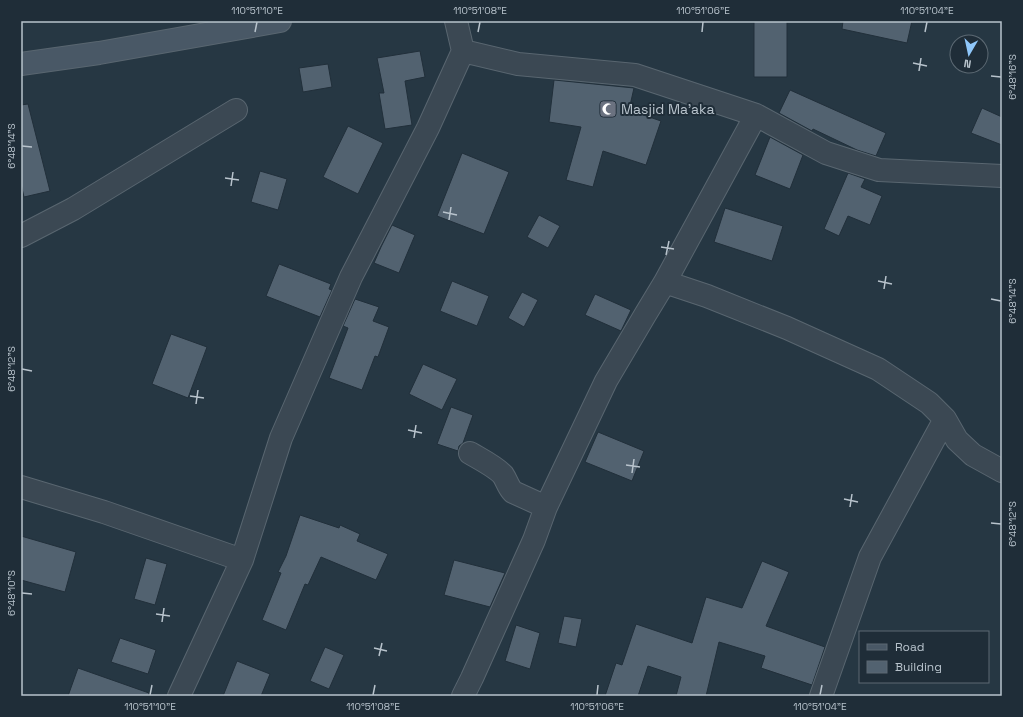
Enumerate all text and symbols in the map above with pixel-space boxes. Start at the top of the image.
text: 110°51'10"E [231,4,283,17]
text: 110°51'08"E [453,4,507,17]
text: 110°51'06"E [676,4,730,17]
text: 110°51'04"E [900,4,954,17]
north arrow [949,34,989,74]
text: 6°48'16"S [1006,54,1019,100]
text: N [963,56,972,71]
mosque icon: Masjid Ma'aka [598,99,618,119]
place label: Masjid Ma'aka [621,100,714,118]
text: 6°48'14"S [5,123,18,169]
text: 6°48'14"S [1006,278,1019,324]
text: 6°48'12"S [5,346,18,392]
text: 6°48'12"S [1006,501,1019,547]
text: 6°48'10"S [5,570,18,616]
legend [859,631,989,683]
text: Road [895,639,924,655]
text: Building [895,659,942,675]
text: 110°51'10"E [124,700,176,713]
text: 110°51'08"E [346,700,400,713]
text: 110°51'06"E [570,700,624,713]
text: 110°51'04"E [793,700,847,713]

